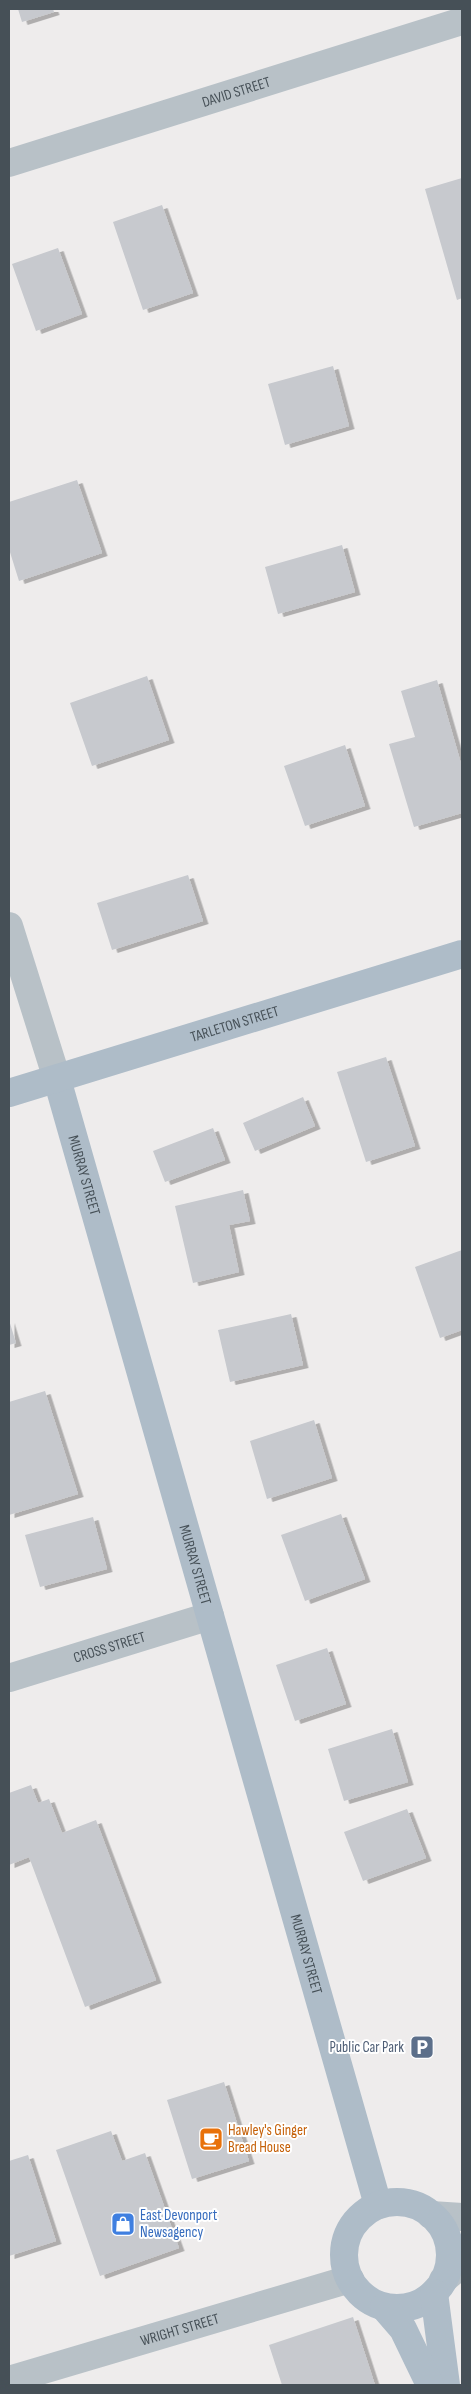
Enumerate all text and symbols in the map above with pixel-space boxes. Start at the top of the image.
street label: DAVID STREET [200,72,273,111]
street label: TARLETON STREET [188,1001,281,1046]
street label: MURRAY STREET [64,1133,105,1217]
street label: MURRAY STREET [175,1522,216,1607]
street label: CROSS STREET [71,1627,148,1667]
street label: MURRAY STREET [286,1912,327,1996]
parking icon: Public Car Park [409,2034,435,2060]
place label: Public Car Park [329,2038,404,2057]
place label: Hawley's Ginger Bread House [228,2121,308,2157]
cafe icon: Hawley's Ginger Bread House [198,2126,224,2152]
place label: East Devonport Newsagency [140,2206,218,2242]
shop icon: East Devonport Newsagency [110,2211,136,2237]
street label: WRIGHT STREET [138,2309,221,2350]

